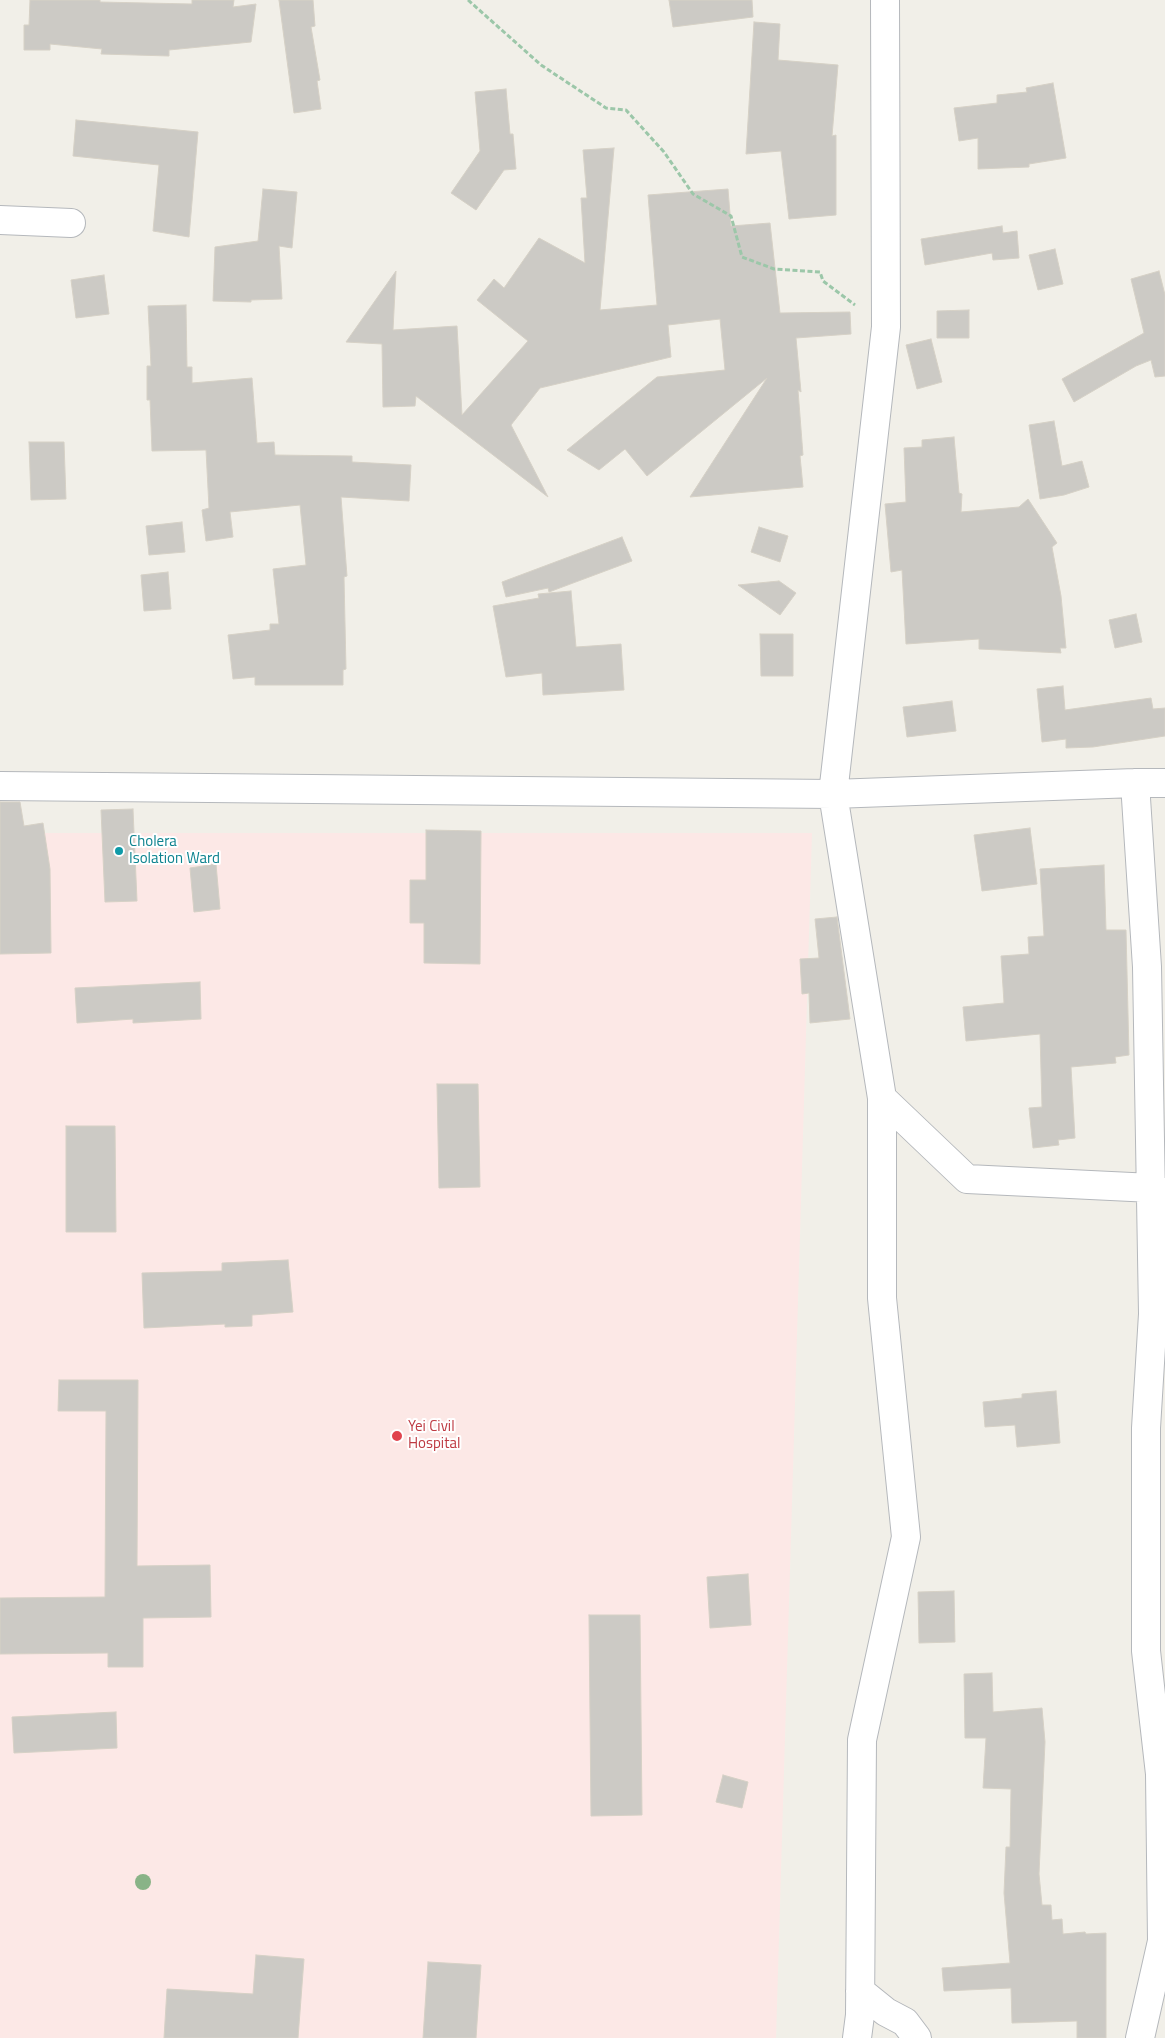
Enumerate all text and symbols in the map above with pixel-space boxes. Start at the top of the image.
place label: Cholera Isolation Ward [129,833,220,868]
marker: Cholera Isolation Ward [113,845,125,857]
place label: Yei Civil Hospital [408,1418,460,1453]
marker: Yei Civil Hospital [390,1429,404,1443]

